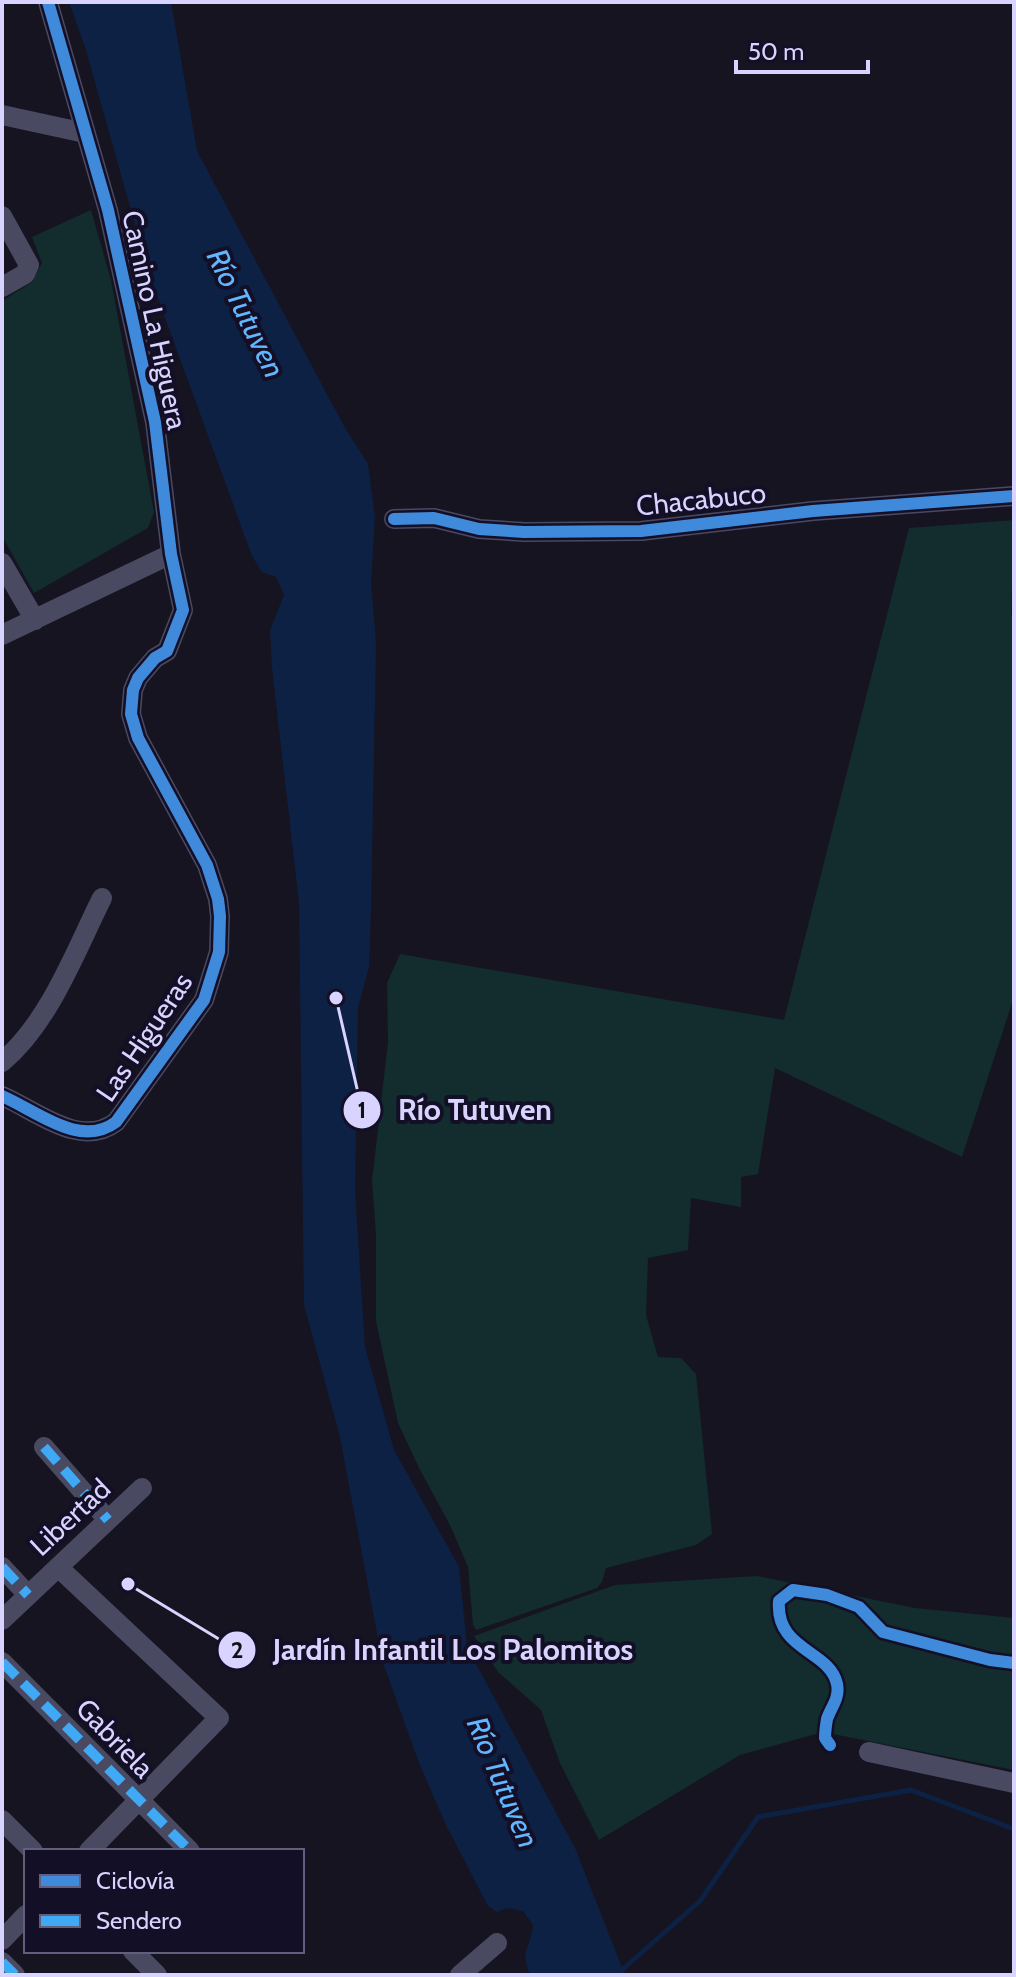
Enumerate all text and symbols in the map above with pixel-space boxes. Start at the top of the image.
scale bar [736,24,868,74]
text: 50 m [748,37,804,66]
street label: Camino La Higuera [115,208,195,433]
water label: Río Tutuven [199,242,293,384]
street label: Chacabuco [635,475,767,523]
street label: Las Higueras [89,966,199,1108]
callout: Río Tutuven [342,1083,568,1137]
text: Río Tutuven [398,1091,552,1128]
text: 1 [358,1095,366,1124]
street label: Libertad [23,1471,117,1563]
callout: Jardín Infantil Los Palomitos [217,1623,650,1677]
text: Jardín Infantil Los Palomitos [272,1631,633,1668]
text: 2 [231,1635,243,1664]
street label: Gabriela [69,1691,161,1785]
water label: Río Tutuven [459,1711,547,1853]
legend [24,1849,304,1953]
text: Ciclovía [96,1866,175,1895]
text: Sendero [96,1906,182,1935]

